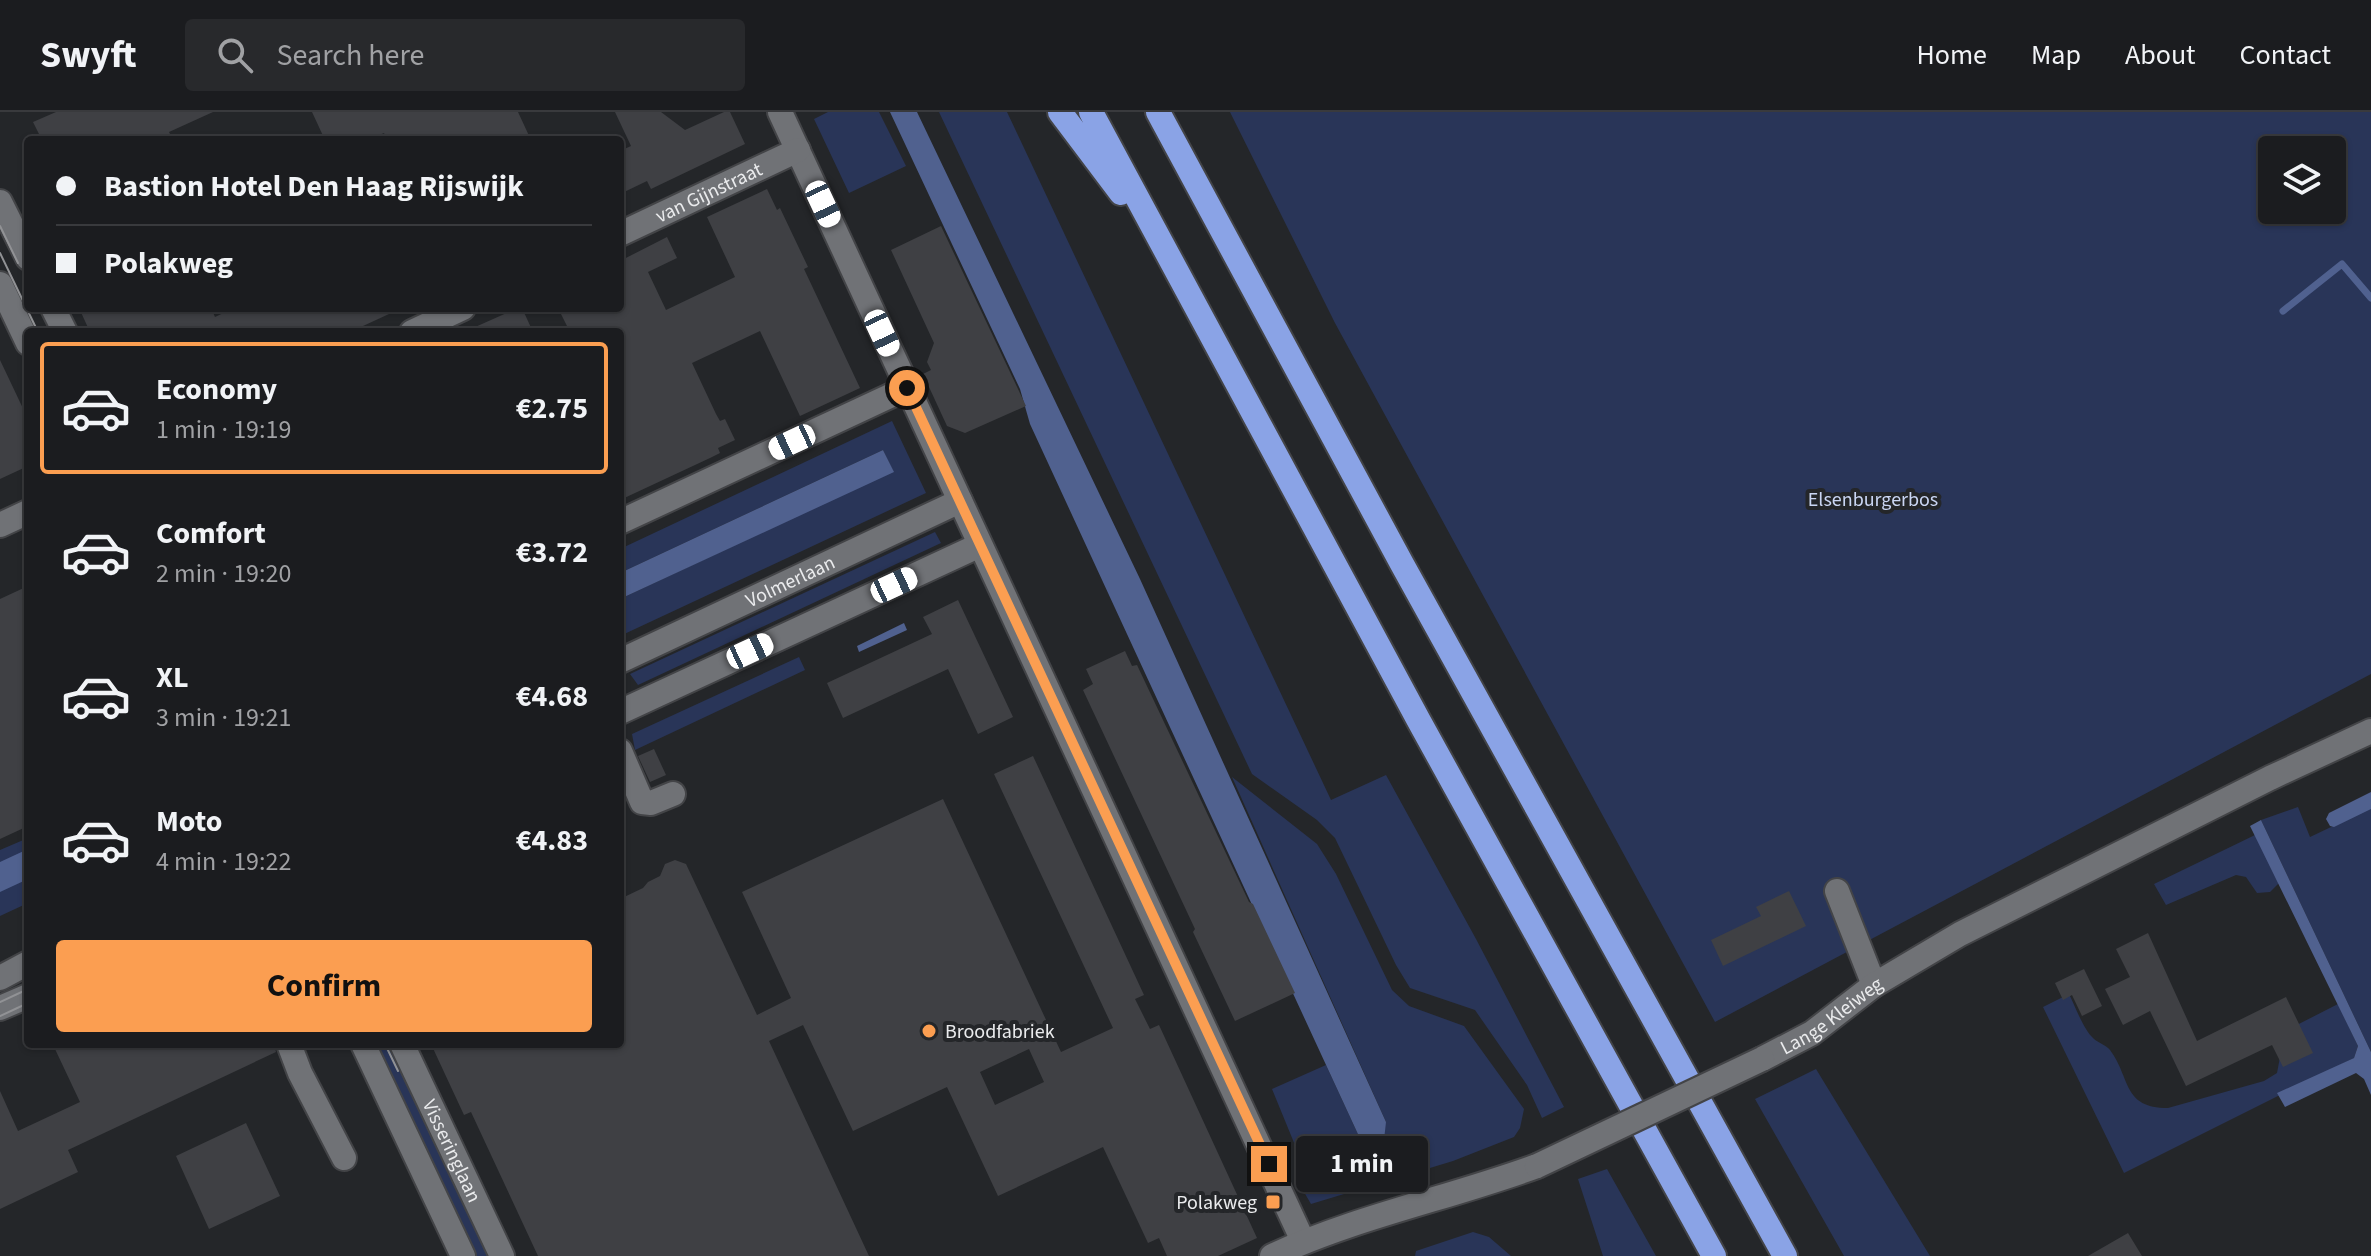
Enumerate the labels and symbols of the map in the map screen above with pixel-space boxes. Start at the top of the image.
street label: van Gijnstraat [651,156,767,230]
car [802,177,844,231]
car [861,306,903,360]
route start [889,370,925,406]
car [765,421,819,463]
park label: Elsenburgerbos [1808,486,1938,514]
street label: Volmerlaan [741,549,840,615]
car [867,564,921,606]
car [723,630,777,672]
street label: Lange Kleiweg [1775,970,1888,1062]
place label: Broodfabriek [945,1018,1055,1046]
marker: Broodfabriek [920,1022,938,1040]
street label: Visseringlaan [415,1095,488,1207]
callout: 1 min [1297,1136,1429,1192]
route end [1251,1146,1287,1182]
place label: Polakweg [1176,1189,1257,1217]
marker: Polakweg [1264,1193,1282,1211]

